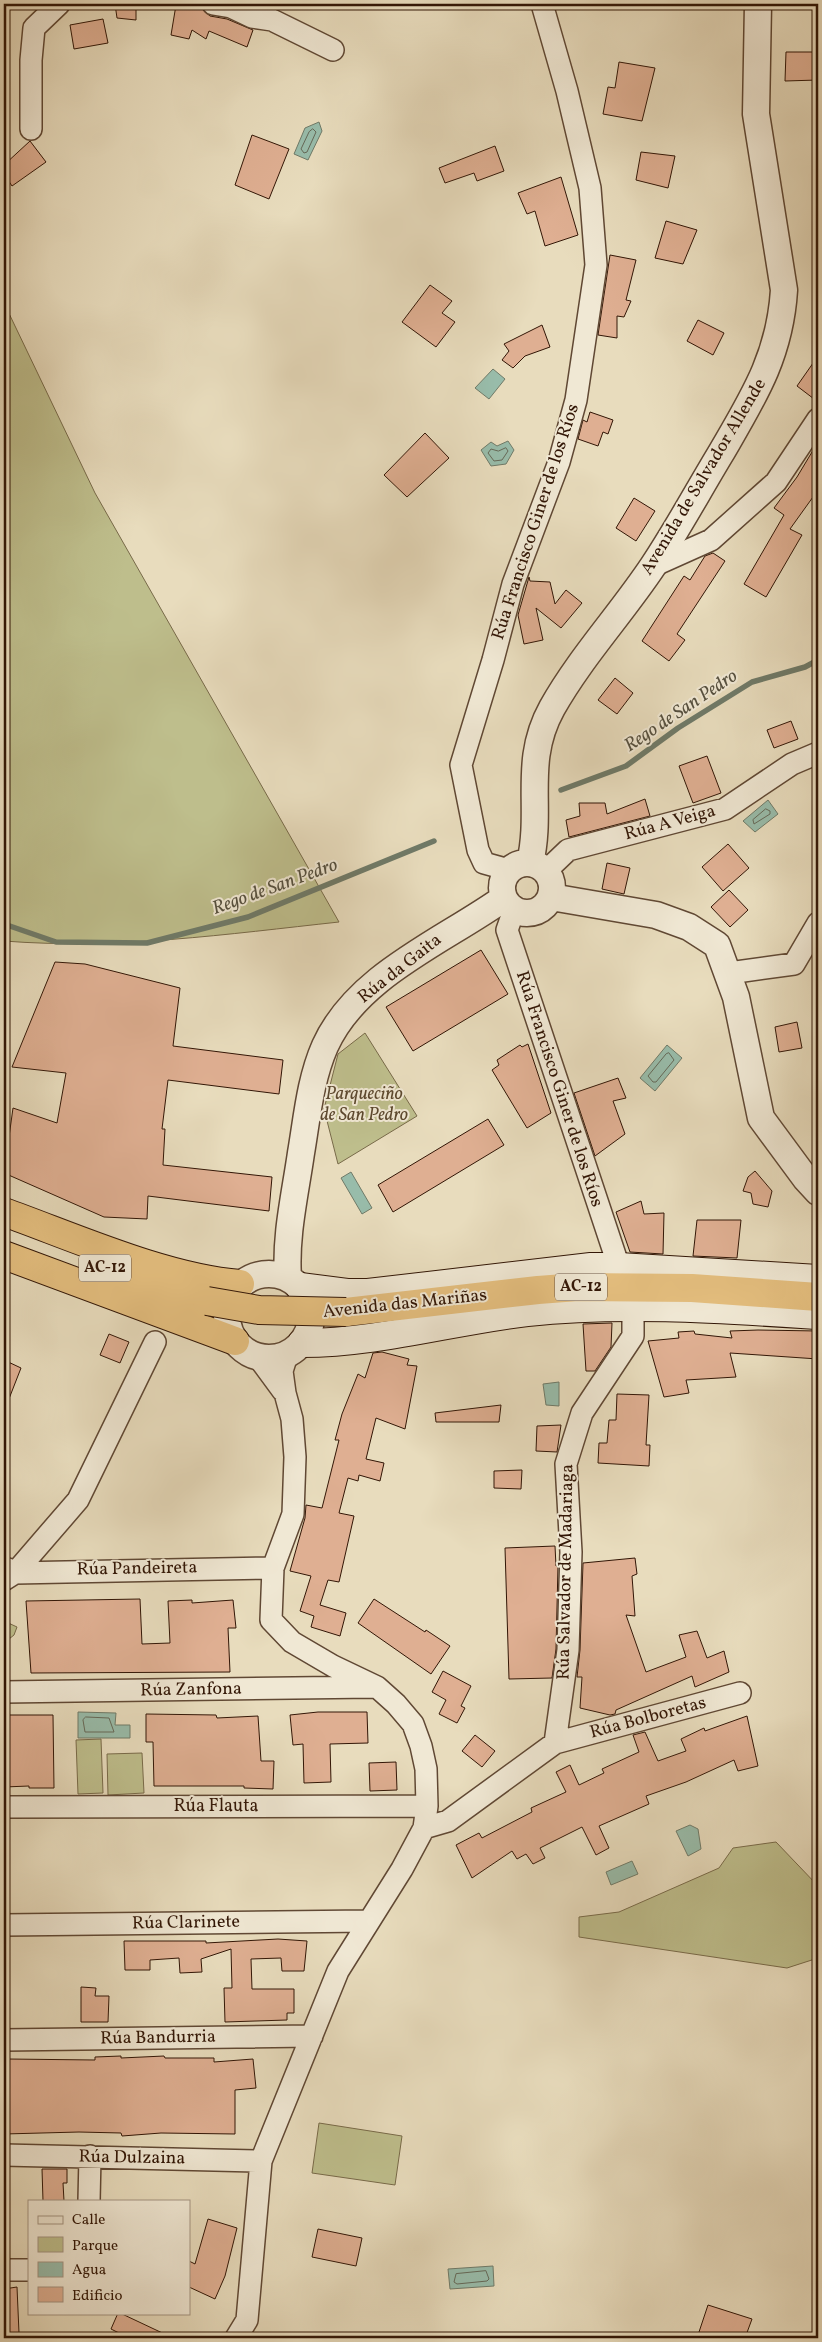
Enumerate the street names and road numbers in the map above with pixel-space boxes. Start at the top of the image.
street label: Avenida de Salvador Allende [635,374,773,580]
street label: Rúa Francisco Giner de los Ríos [486,401,586,643]
street label: Rúa A Veiga [622,799,718,847]
street label: Rúa da Gaita [353,928,447,1010]
street label: Rúa Francisco Giner de los Ríos [509,968,609,1210]
road number: AC-12 [79,1254,131,1282]
road number: AC-12 [555,1274,607,1300]
street label: Avenida das Mariñas [322,1283,488,1325]
street label: Rúa Salvador de Madariaga [552,1464,580,1680]
street label: Rúa Pandeireta [76,1555,198,1583]
street label: Rúa Zanfona [140,1677,242,1703]
street label: Rúa Bolboretas [587,1690,709,1746]
street label: Rúa Flauta [174,1794,258,1819]
street label: Rúa Clarinete [132,1910,240,1936]
street label: Rúa Bandurria [100,2024,216,2052]
street label: Rúa Dulzaina [78,2145,186,2171]

